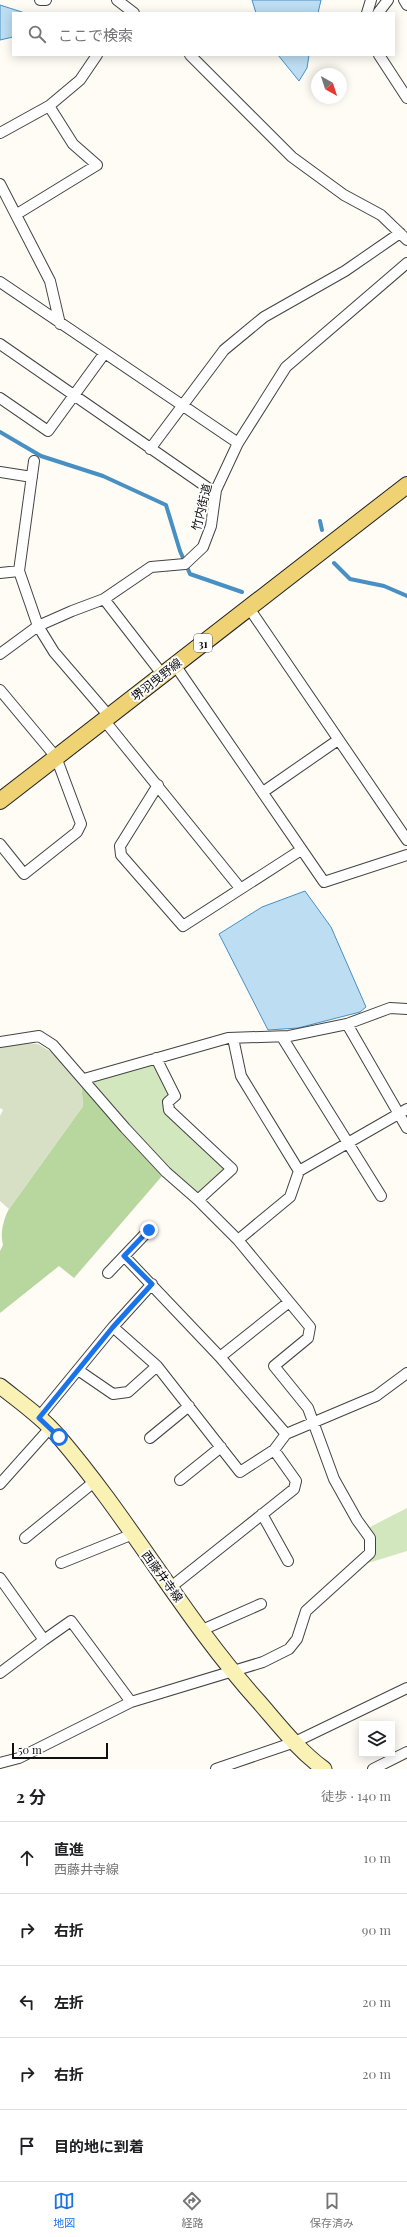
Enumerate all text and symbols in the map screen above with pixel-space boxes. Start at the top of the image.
search box [12,12,395,56]
icon: search [26,23,48,45]
text: ここで検索 [58,25,133,45]
north arrow [311,68,347,104]
street label: 竹内街道 [187,482,215,532]
road number: 31 [194,634,212,652]
street label: 堺羽曳野線 [127,654,185,704]
route end [140,1221,158,1239]
route start [50,1428,68,1446]
street label: 西藤井寺線 [139,1547,187,1605]
map controls [359,1721,395,1757]
button: layers [359,1721,395,1757]
scale bar [12,1741,108,1760]
text: 50 m [18,1742,42,1757]
text: 2 分 [16,1785,46,1807]
text: 徒歩 · 140 m [321,1787,391,1804]
text: 直進 [54,1839,84,1859]
icon: ahead [16,1847,38,1869]
text: 10 m [364,1849,391,1866]
text: 西藤井寺線 [54,1860,119,1877]
icon: right [16,1919,38,1941]
text: 右折 [54,1920,84,1940]
text: 90 m [362,1921,391,1938]
icon: left [16,1991,38,2013]
text: 左折 [54,1992,84,2012]
text: 20 m [362,1993,391,2010]
icon: right [16,2063,38,2085]
text: 右折 [54,2064,84,2084]
text: 20 m [362,2065,391,2082]
icon: arrive [16,2135,38,2157]
text: 目的地に到着 [54,2136,144,2156]
tab: 地図 [53,2190,75,2230]
tab: 経路 [181,2190,203,2230]
tab: 保存済み [310,2190,354,2230]

